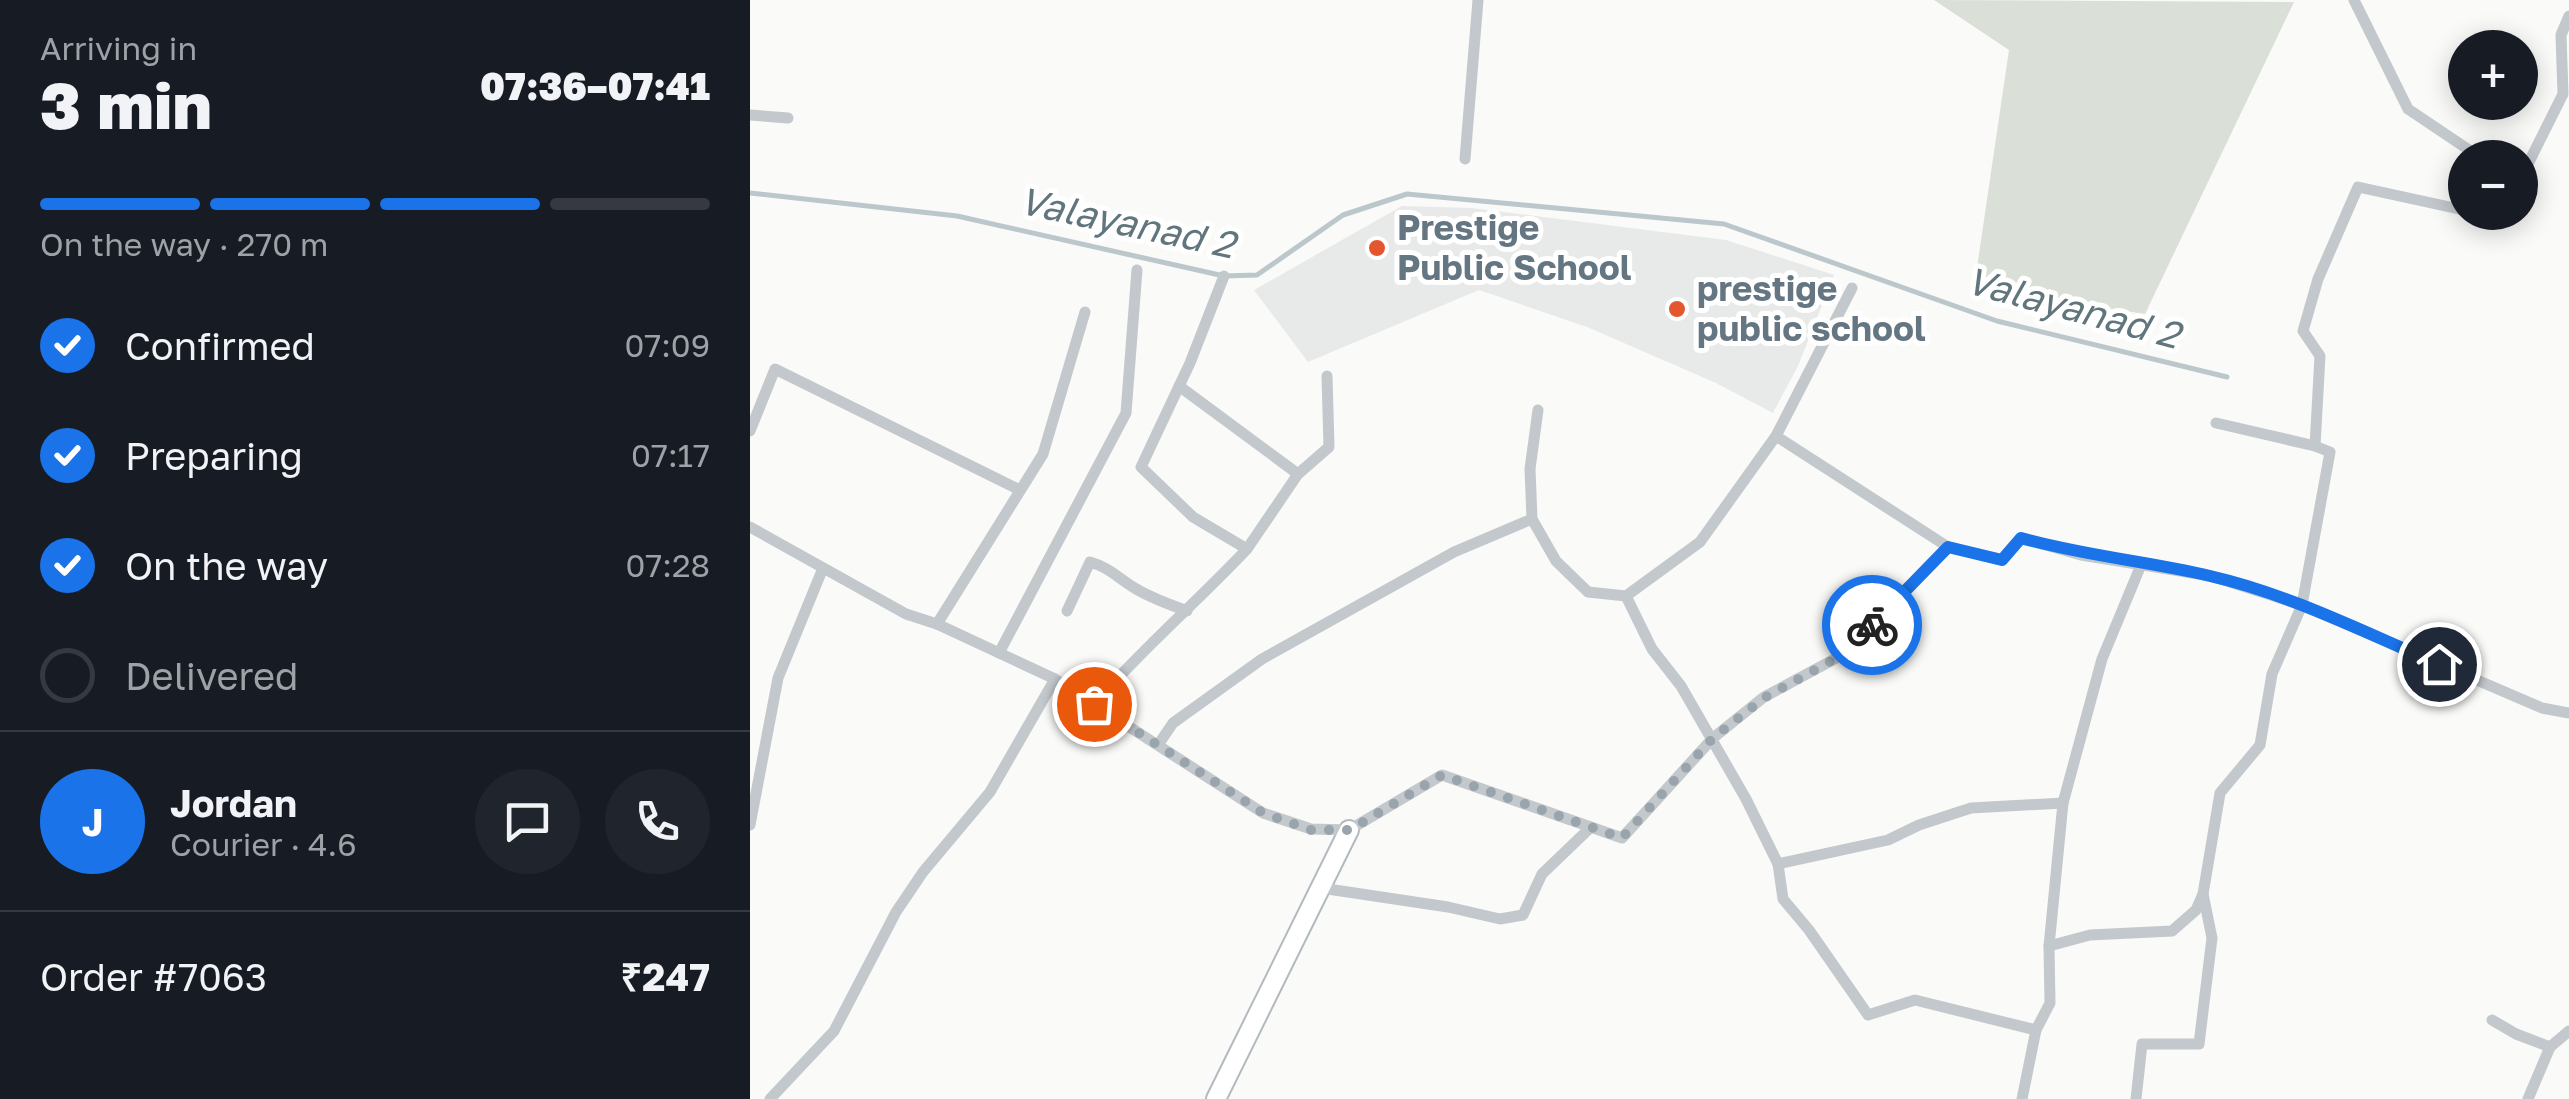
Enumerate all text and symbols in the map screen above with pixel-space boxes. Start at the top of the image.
text: Arriving in [40,29,197,67]
map controls [2448,30,2538,230]
button: + [2448,30,2538,120]
text: 07:36–07:41 [480,63,710,108]
text: 3 min [40,65,212,143]
button: − [2448,140,2538,230]
water label: Valayanad 2 [1016,177,1243,267]
place label: Prestige Public School [1397,206,1632,288]
text: On the way · 270 m [40,225,328,263]
marker: Prestige Public School [1366,237,1388,259]
water label: Valayanad 2 [1962,256,2189,358]
place label: prestige public school [1697,267,1926,349]
marker: prestige public school [1666,298,1688,320]
icon: check [40,318,95,373]
text: Confirmed [125,323,315,368]
text: 07:09 [624,326,710,364]
icon: check [40,428,95,483]
text: Preparing [125,433,303,478]
text: 07:17 [631,436,710,474]
icon: check [40,538,95,593]
text: On the way [125,543,328,588]
text: 07:28 [626,546,710,584]
courier [1822,575,1922,675]
icon: bike [1845,598,1900,653]
pin [2397,622,2482,707]
icon: home [2412,637,2467,692]
text: Delivered [125,653,298,698]
pin [1052,662,1137,747]
icon: bag [1067,677,1122,732]
button: chat [475,769,580,874]
button: phone [605,769,710,874]
text: Jordan [170,780,297,825]
text: J [82,799,103,844]
text: Courier · 4.6 [170,825,357,863]
text: Order #7063 [40,954,267,999]
text: ₹247 [621,954,710,999]

